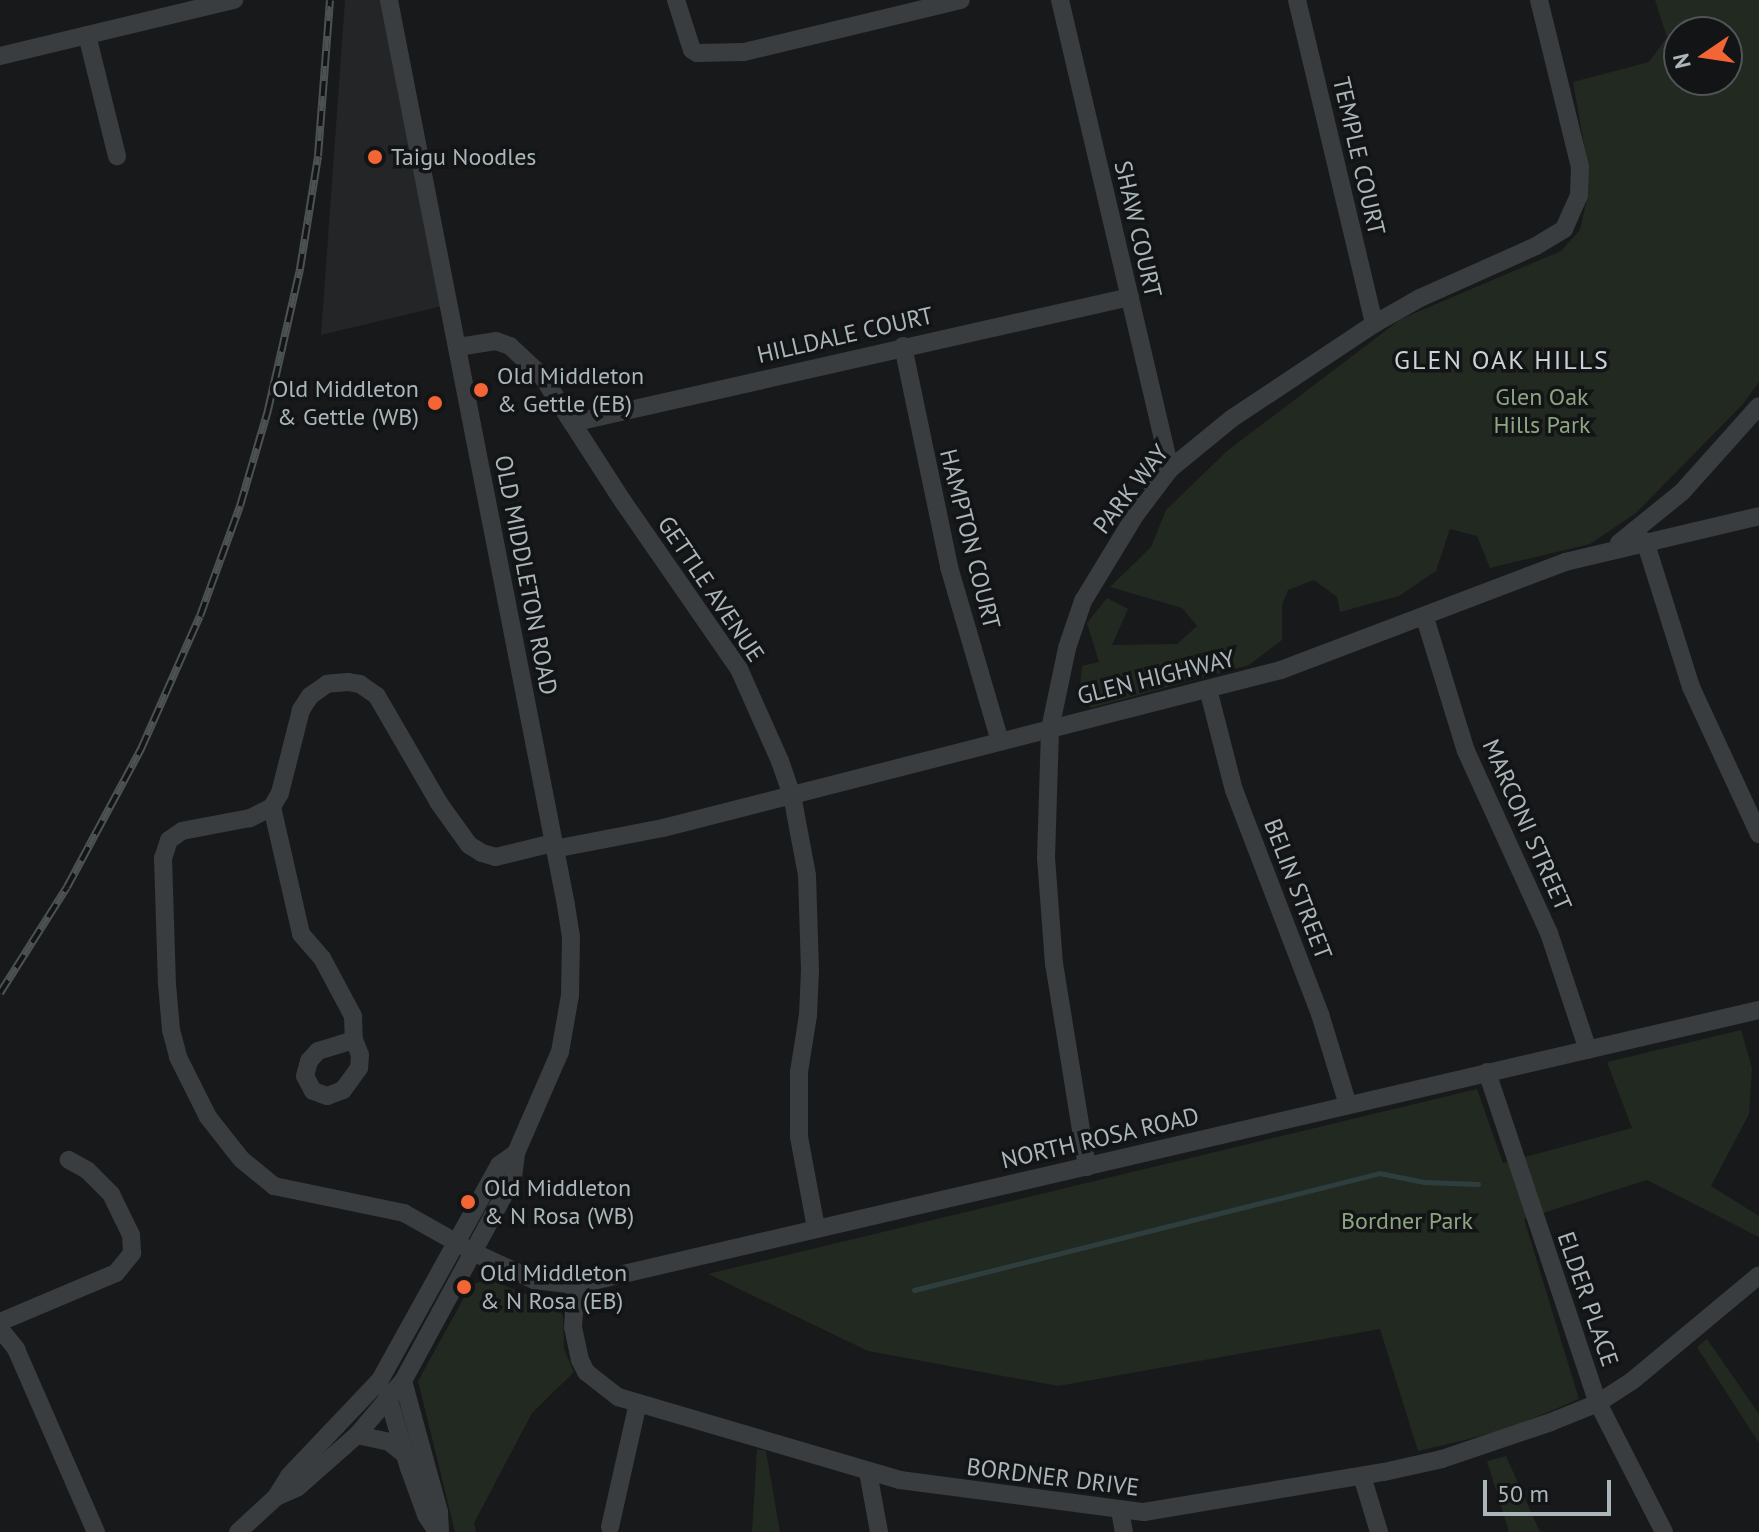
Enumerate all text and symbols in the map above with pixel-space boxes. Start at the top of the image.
north arrow [1663,16,1743,96]
text: N [1666,51,1697,71]
street label: TEMPLE COURT [1327,74,1391,238]
place label: Taigu Noodles [391,143,536,171]
marker: Taigu Noodles [366,148,384,166]
street label: SHAW COURT [1108,158,1168,300]
street label: HILLDALE COURT [754,301,936,369]
district label: GLEN OAK HILLS [1394,344,1610,376]
place label: Old Middleton & Gettle (EB) [497,362,644,418]
place label: Old Middleton & Gettle (WB) [272,375,419,431]
marker: Old Middleton & Gettle (EB) [472,381,490,399]
park label: Glen Oak Hills Park [1493,383,1591,439]
marker: Old Middleton & Gettle (WB) [426,394,444,412]
street label: PARK WAY [1087,438,1175,540]
street label: HAMPTON COURT [934,446,1006,632]
street label: OLD MIDDLETON ROAD [489,453,563,697]
street label: GETTLE AVENUE [651,510,771,668]
street label: GLEN HIGHWAY [1074,643,1238,711]
street label: MARCONI STREET [1476,735,1578,915]
street label: BELIN STREET [1258,815,1338,963]
street label: NORTH ROSA ROAD [998,1101,1202,1175]
place label: Old Middleton & N Rosa (WB) [484,1174,634,1230]
marker: Old Middleton & N Rosa (WB) [459,1193,477,1211]
park label: Bordner Park [1341,1207,1473,1235]
street label: ELDER PLACE [1552,1228,1624,1370]
place label: Old Middleton & N Rosa (EB) [480,1259,627,1315]
marker: Old Middleton & N Rosa (EB) [455,1278,473,1296]
street label: BORDNER DRIVE [965,1452,1141,1502]
scale bar [1487,1464,1615,1514]
text: 50 m [1497,1478,1549,1509]

